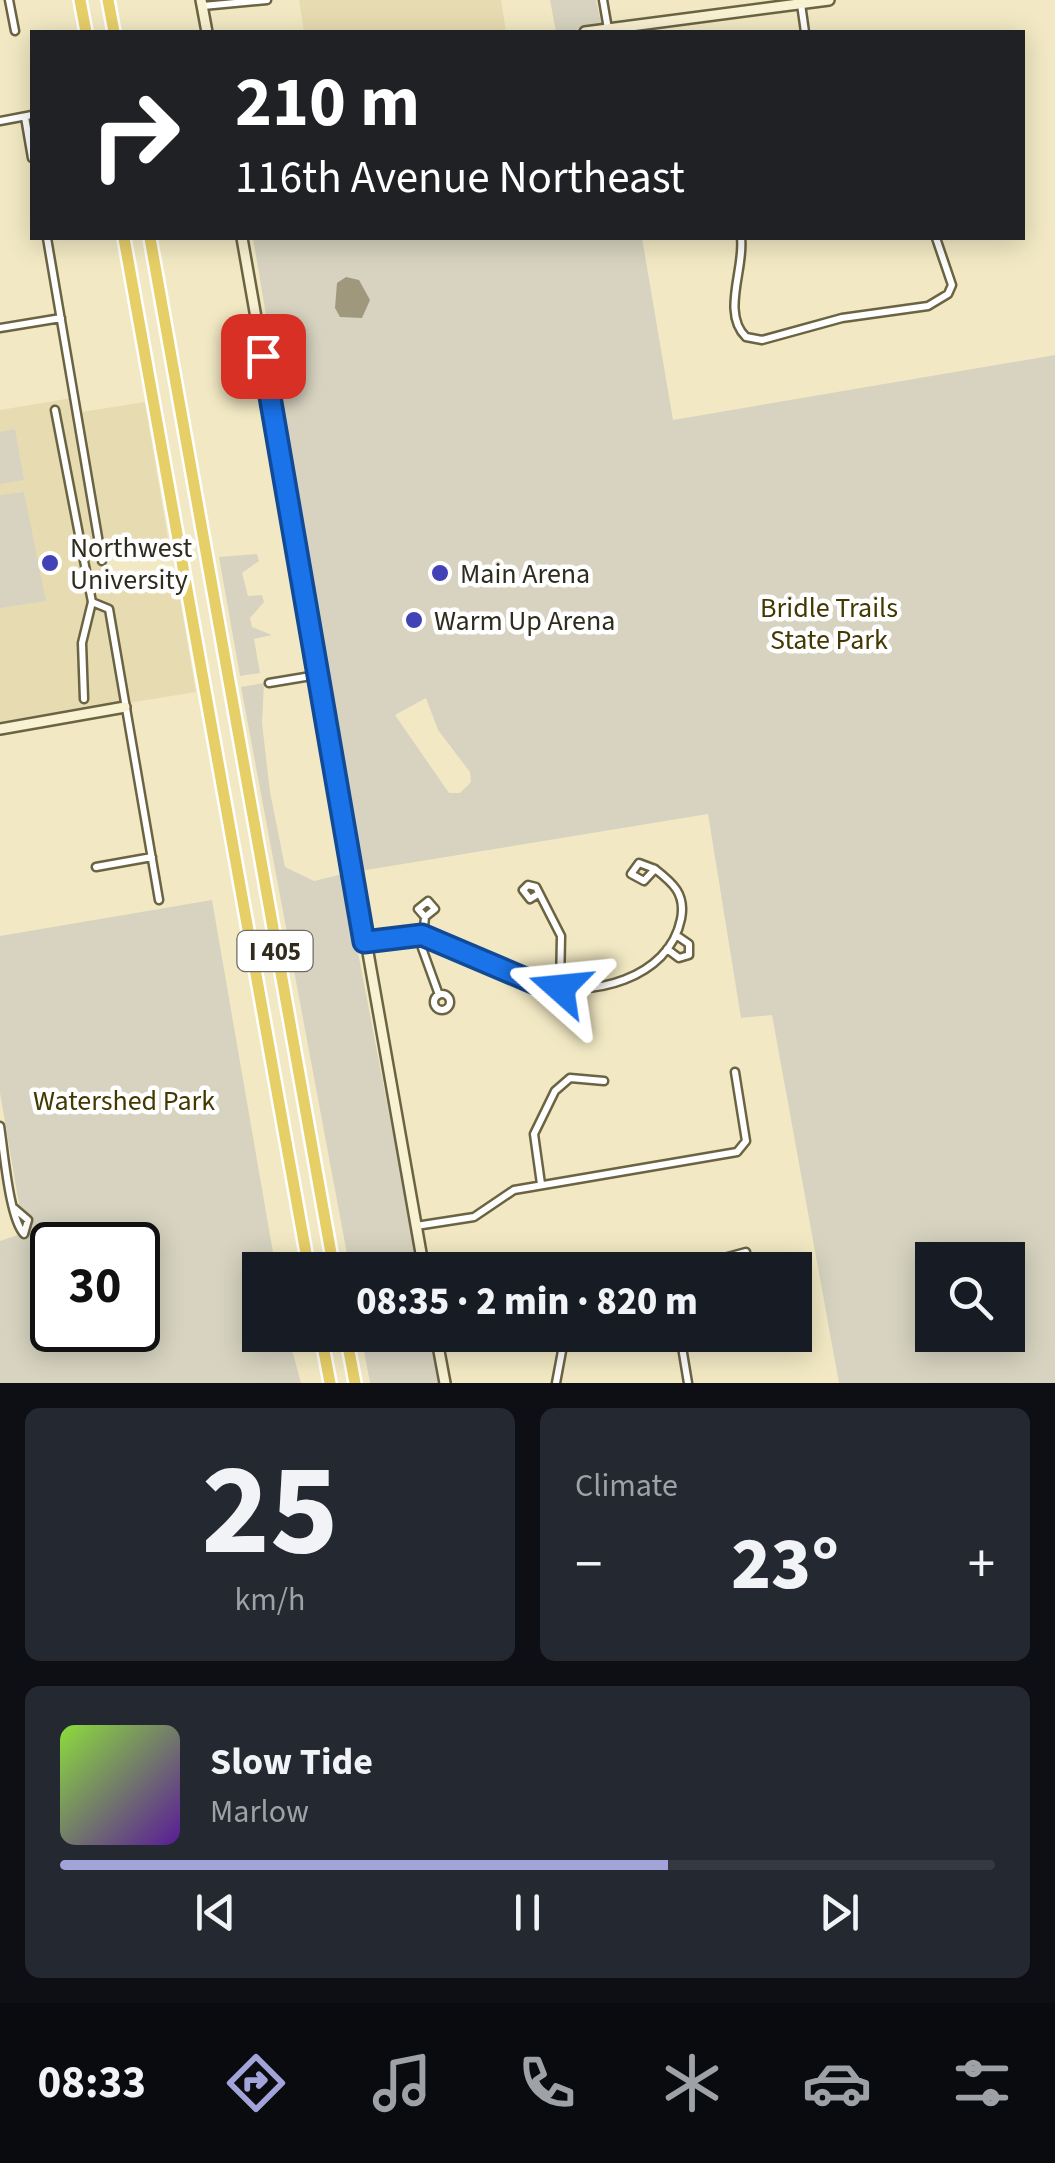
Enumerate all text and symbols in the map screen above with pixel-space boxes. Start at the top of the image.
text: 210 m [235,53,420,153]
icon: right [70,70,200,200]
text: 116th Avenue Northeast [235,146,685,210]
pin [221,314,306,399]
icon: arrive [236,329,291,384]
place label: Northwest University [70,528,193,600]
marker: Northwest University [39,552,61,574]
place label: Main Arena [460,554,590,594]
marker: Main Arena [429,562,451,584]
park label: Bridle Trails State Park [760,588,898,660]
place label: Warm Up Arena [434,601,615,641]
marker: Warm Up Arena [403,609,425,631]
road number: I 405 [238,931,312,971]
position arrow [508,936,612,1040]
park label: Watershed Park [33,1081,215,1121]
speed limit sign: 30 [30,1222,160,1352]
map controls [915,1242,1025,1352]
button: search [915,1242,1025,1352]
text: 08:35 · 2 min · 820 m [356,1275,698,1329]
text: 25 [201,1419,339,1604]
text: Climate [575,1463,678,1509]
text: 23° [731,1511,839,1618]
text: − [575,1526,602,1604]
text: + [968,1526,995,1604]
text: km/h [235,1577,305,1623]
text: Slow Tide [210,1735,373,1789]
text: Marlow [210,1789,309,1835]
icon: previous [188,1885,243,1940]
icon: pause [500,1885,555,1940]
icon: next [812,1885,867,1940]
icon: directions [221,2048,291,2118]
icon: music [367,2048,437,2118]
icon: phone [512,2048,582,2118]
icon: climate [657,2048,727,2118]
icon: car [802,2048,872,2118]
icon: filters [947,2048,1017,2118]
text: 08:33 [38,2051,146,2115]

